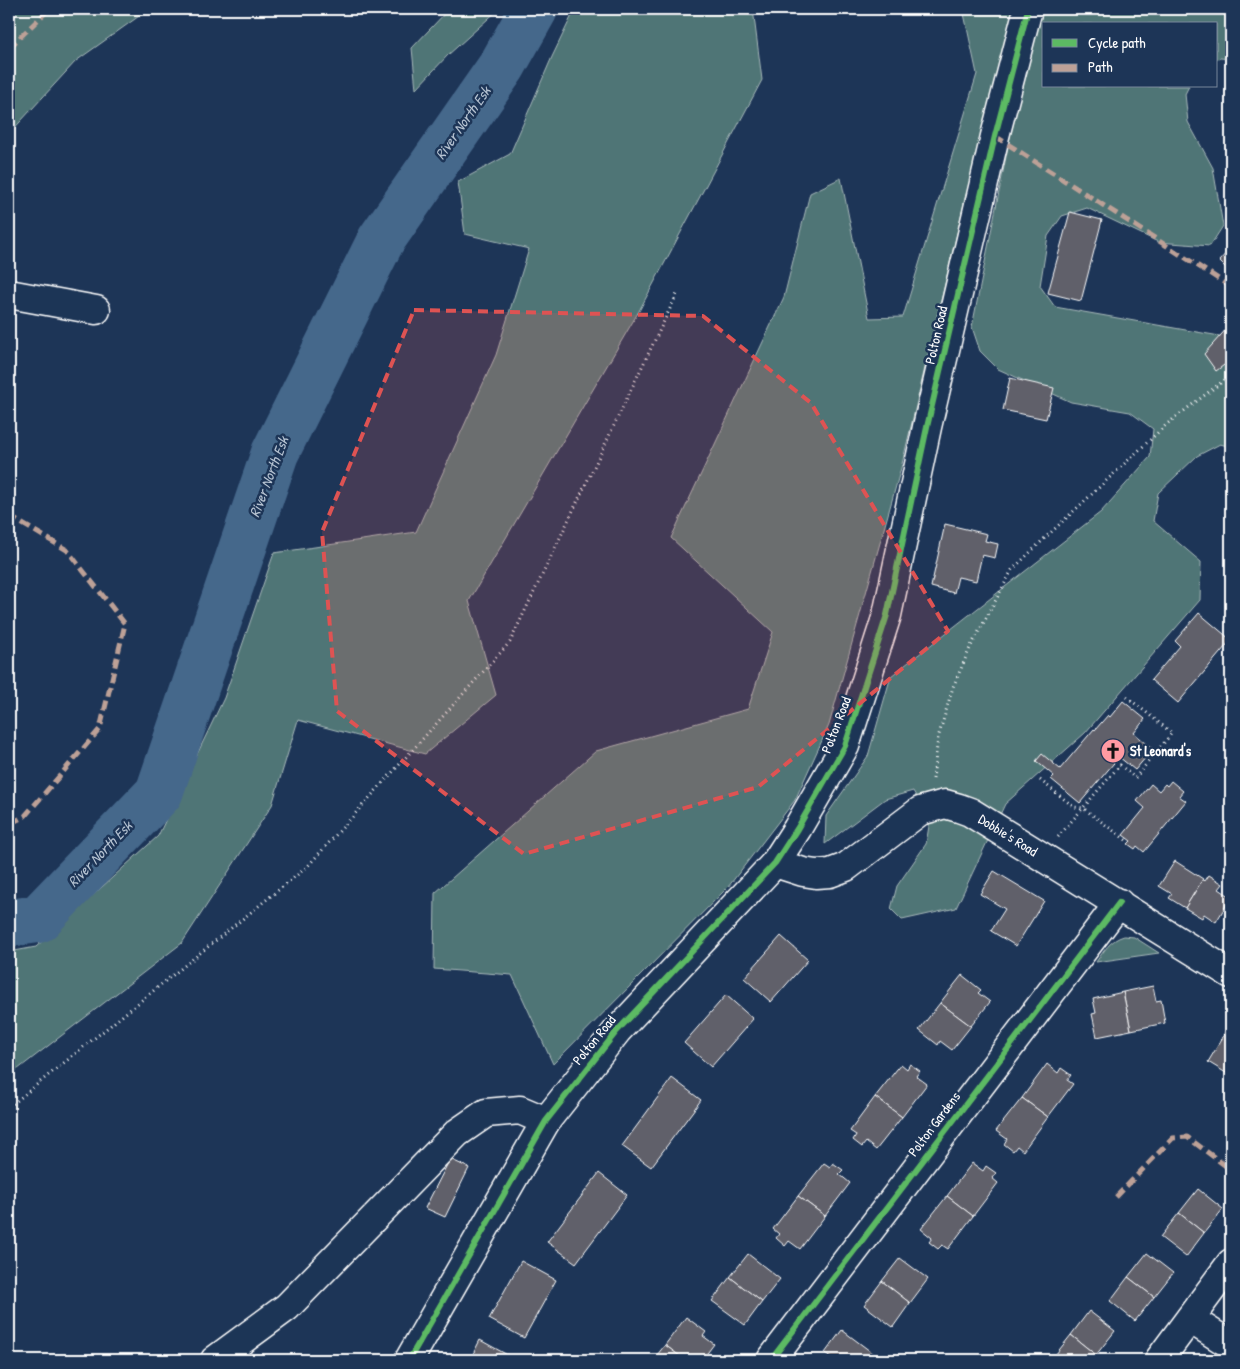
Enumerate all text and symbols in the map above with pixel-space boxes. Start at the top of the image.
legend [1042,22,1218,88]
text: Cycle path [1088,32,1146,53]
text: Path [1088,56,1113,77]
water label: River North Esk [430,81,496,163]
street label: Polton Road [920,303,952,366]
water label: River North Esk [244,432,294,520]
street label: Polton Road [816,693,855,756]
church icon: St Leonard's [1100,738,1126,764]
place label: St Leonard's [1130,741,1192,760]
street label: Dobbie's Road [975,809,1042,861]
water label: River North Esk [63,815,138,891]
street label: Polton Road [568,1010,620,1069]
street label: Polton Gardens [903,1087,964,1160]

